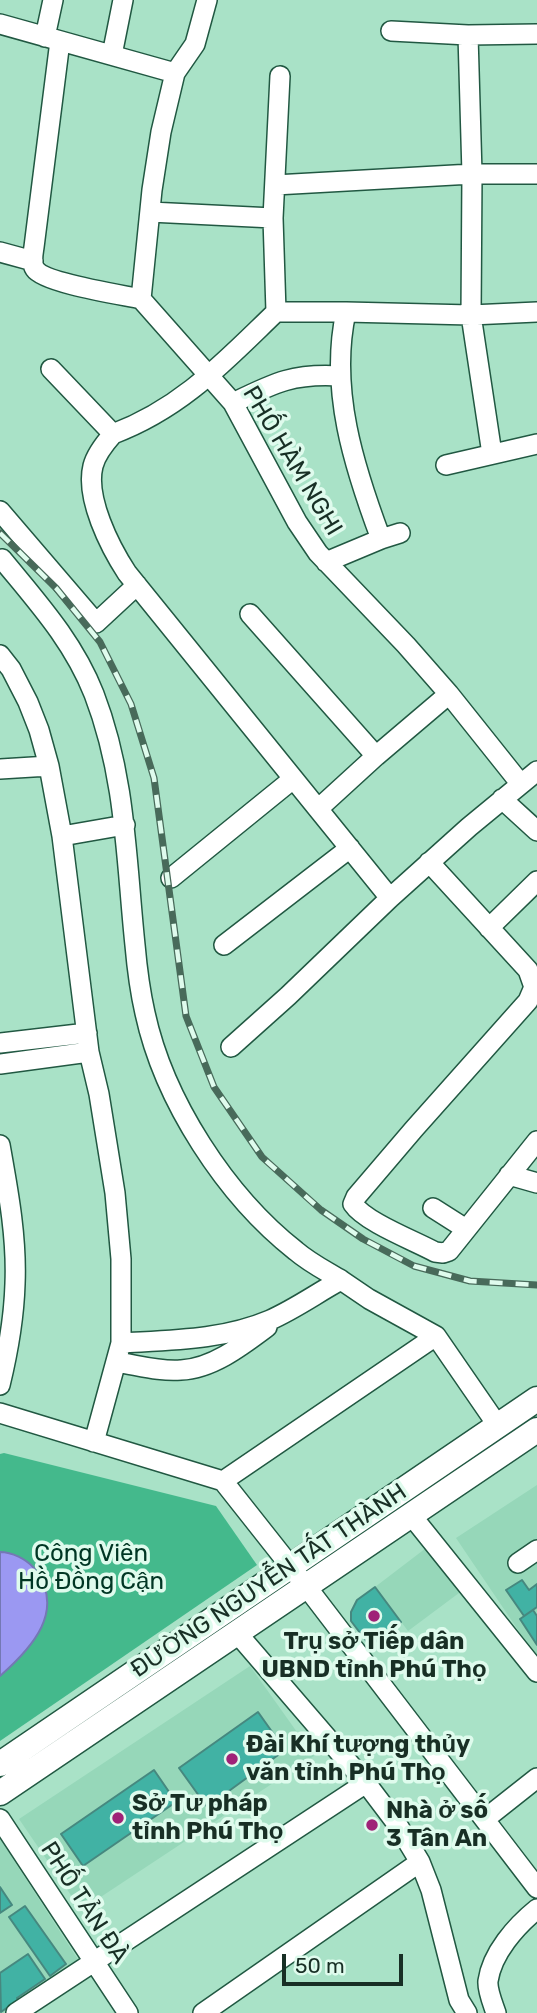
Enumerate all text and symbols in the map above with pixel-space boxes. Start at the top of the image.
street label: PHỐ HÀM NGHI [236,381,348,541]
street label: ĐƯỜNG NGUYỄN TẤT THÀNH [126,1478,412,1684]
park label: Công Viên Hồ Đồng Cận [18,1540,164,1596]
marker: Trụ sở Tiếp dân UBND tỉnh Phú Thọ [366,1608,382,1624]
place label: Trụ sở Tiếp dân UBND tỉnh Phú Thọ [261,1628,487,1684]
place label: Đài Khí tượng thủy văn tỉnh Phú Thọ [246,1731,470,1787]
marker: Đài Khí tượng thủy văn tỉnh Phú Thọ [224,1751,240,1767]
place label: Sở Tư pháp tỉnh Phú Thọ [132,1790,283,1846]
place label: Nhà ở số 3 Tân An [386,1797,488,1853]
marker: Sở Tư pháp tỉnh Phú Thọ [110,1810,126,1826]
marker: Nhà ở số 3 Tân An [364,1817,380,1833]
street label: PHỐ TẢN ĐÀ [34,1837,134,1969]
scale bar [285,1940,406,1984]
text: 50 m [295,1953,345,1978]

